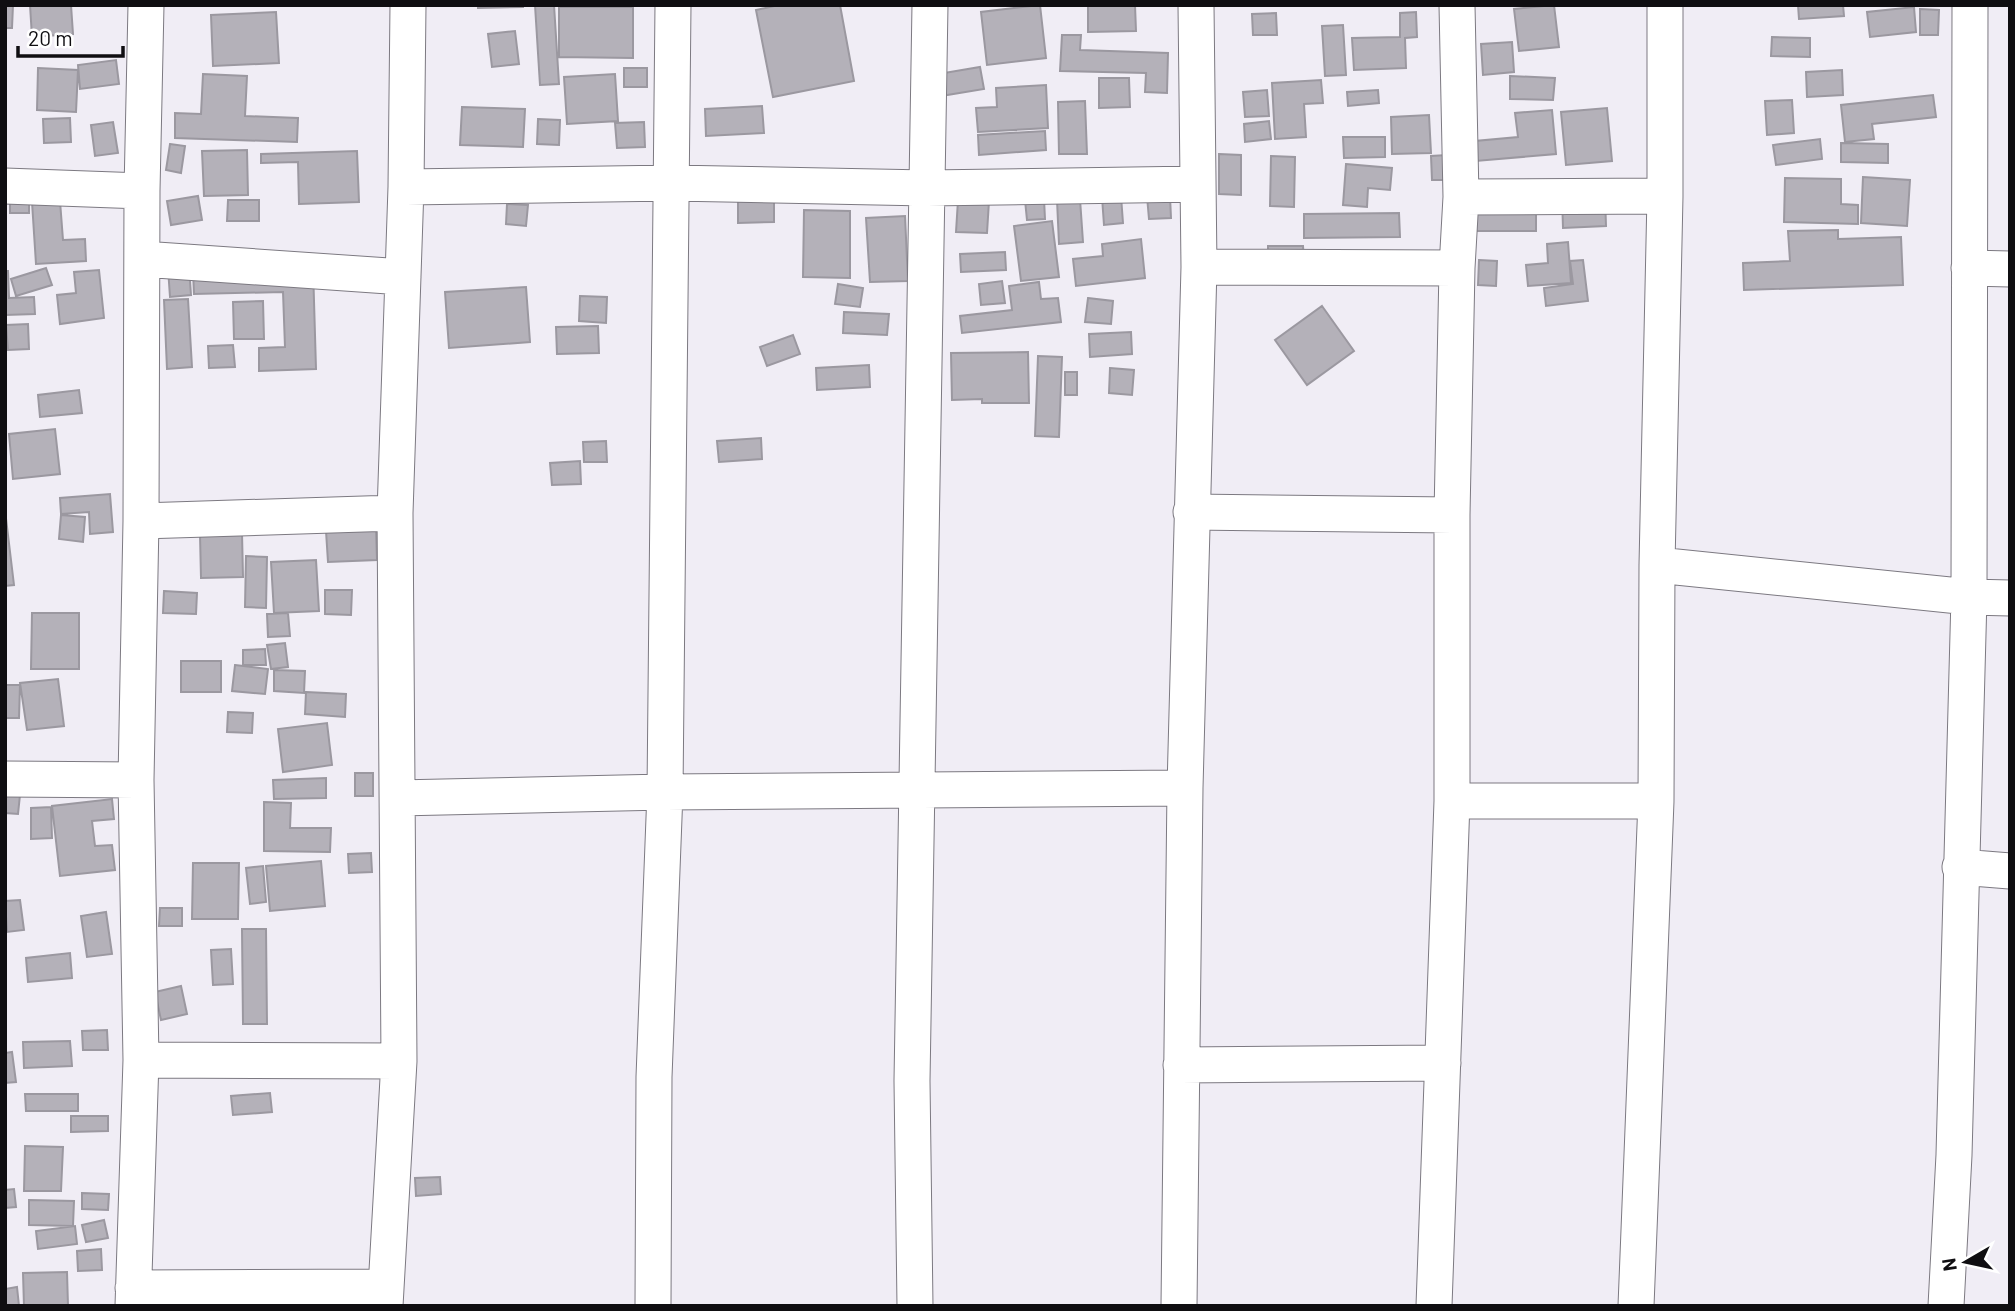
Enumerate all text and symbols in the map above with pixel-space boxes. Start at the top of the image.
scale bar [18,14,122,58]
text: 20 m [28,25,73,50]
north arrow [1931,1227,2001,1297]
text: N [1936,1257,1961,1273]

